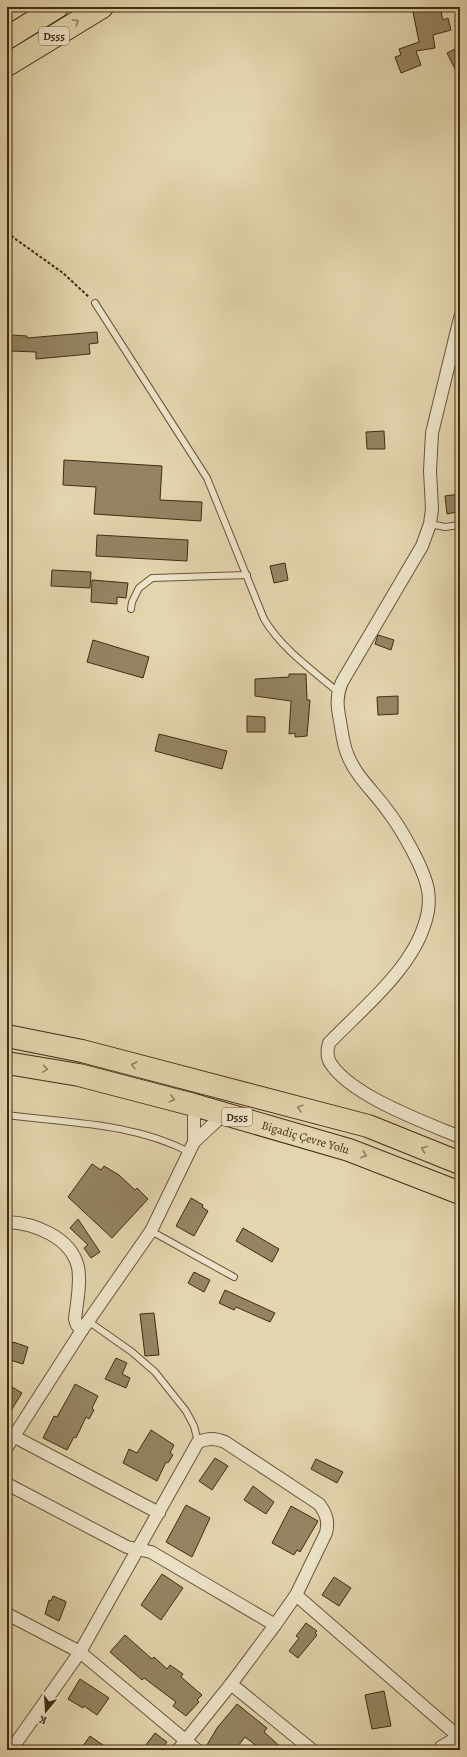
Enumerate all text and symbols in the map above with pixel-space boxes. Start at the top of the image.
one-way arrow [72,20,79,27]
road number: D555 [39,27,69,45]
one-way arrow [131,1061,137,1069]
one-way arrow [42,1064,49,1073]
one-way arrow [169,1095,175,1103]
one-way arrow [297,1105,304,1113]
road number: D555 [222,1108,252,1126]
street label: Bigadiç Çevre Yolu [260,1117,352,1158]
one-way arrow [420,1145,427,1153]
one-way arrow [360,1151,367,1159]
north arrow [26,1691,66,1731]
text: K [37,1712,49,1728]

